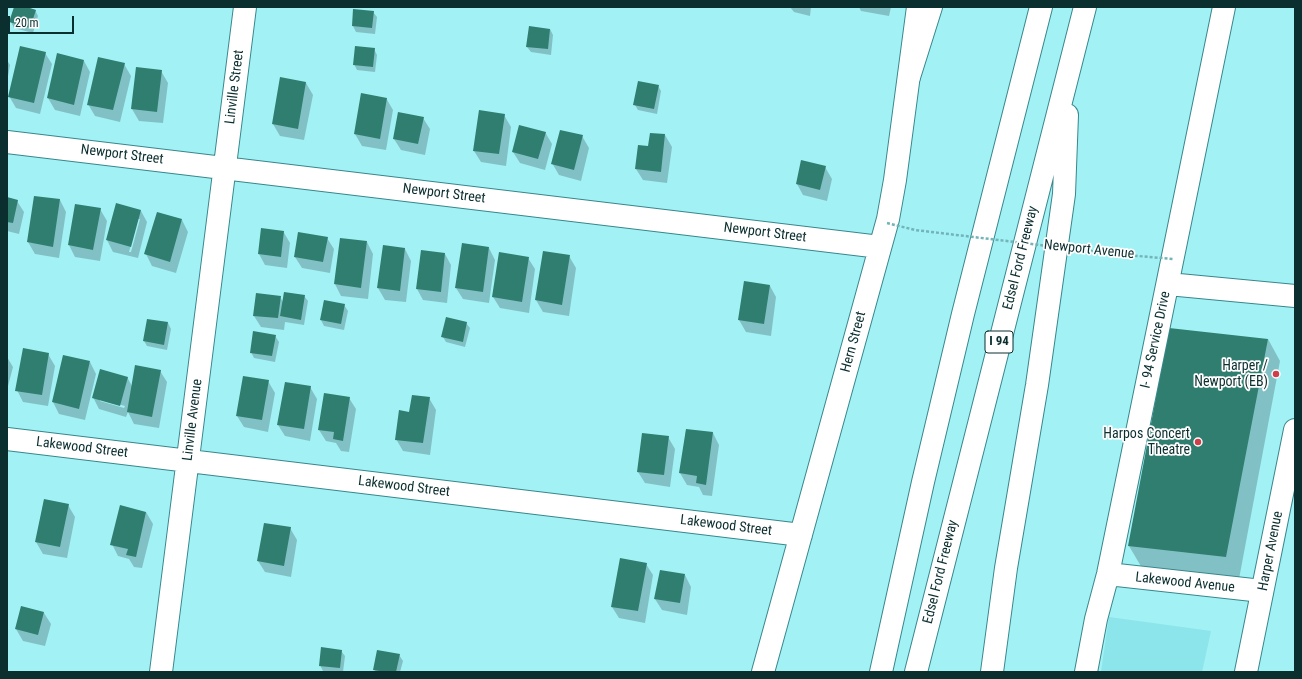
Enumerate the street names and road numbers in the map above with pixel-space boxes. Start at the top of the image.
street label: Linville Street [222,49,248,125]
street label: Newport Street [80,142,164,168]
street label: Newport Street [402,181,486,207]
street label: Edsel Ford Freeway [1000,204,1042,312]
street label: Newport Street [723,220,807,246]
street label: Newport Avenue [1043,237,1135,263]
street label: I- 94 Service Drive [1138,290,1174,390]
street label: Hern Street [838,310,870,374]
road number: I 94 [985,331,1013,353]
street label: Linville Avenue [180,378,206,462]
street label: Lakewood Street [35,434,129,462]
street label: Lakewood Street [357,473,451,501]
street label: Harper Avenue [1255,510,1287,592]
street label: Lakewood Street [679,512,773,540]
street label: Edsel Ford Freeway [920,518,962,626]
street label: Lakewood Avenue [1135,569,1235,597]

